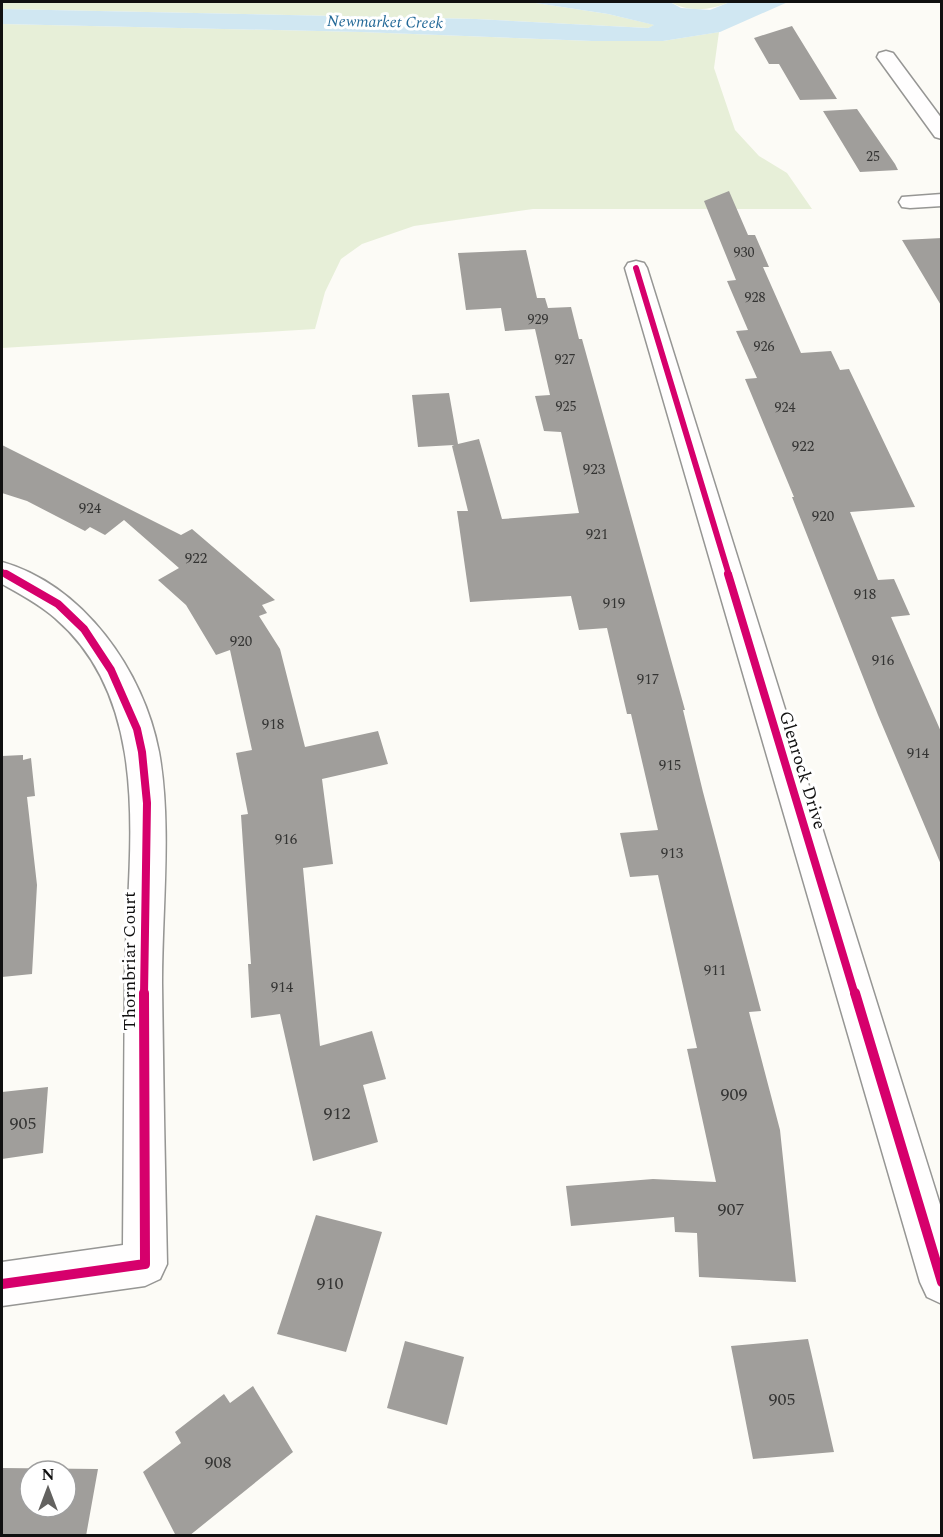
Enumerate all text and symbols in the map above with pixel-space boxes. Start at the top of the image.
water label: Newmarket Creek [327,9,444,35]
house number: 25 [866,146,880,167]
house number: 930 [734,242,755,263]
house number: 928 [745,287,766,308]
house number: 929 [528,309,549,330]
house number: 926 [754,336,775,357]
house number: 927 [555,349,576,370]
house number: 925 [556,396,577,417]
house number: 924 [775,397,796,418]
house number: 922 [792,435,814,458]
house number: 923 [583,458,606,481]
house number: 924 [79,497,102,520]
house number: 920 [812,505,834,528]
house number: 921 [586,523,608,546]
house number: 922 [185,547,207,570]
house number: 918 [854,583,876,606]
house number: 919 [603,592,625,615]
house number: 920 [230,630,252,653]
house number: 916 [872,649,895,672]
house number: 917 [637,668,659,691]
street label: Glenrock Drive [772,708,833,833]
house number: 918 [262,713,284,736]
house number: 914 [907,742,930,765]
house number: 915 [659,754,681,777]
house number: 916 [275,828,298,851]
house number: 913 [661,842,684,865]
street label: Thornbriar Court [116,891,143,1031]
house number: 911 [704,959,726,982]
house number: 914 [271,976,294,999]
house number: 909 [721,1081,748,1108]
house number: 912 [324,1100,351,1127]
house number: 905 [10,1110,37,1137]
house number: 907 [718,1196,745,1223]
house number: 910 [317,1270,344,1297]
house number: 905 [769,1386,796,1413]
house number: 908 [205,1449,232,1476]
north arrow [18,1459,78,1519]
text: N [41,1463,55,1487]

